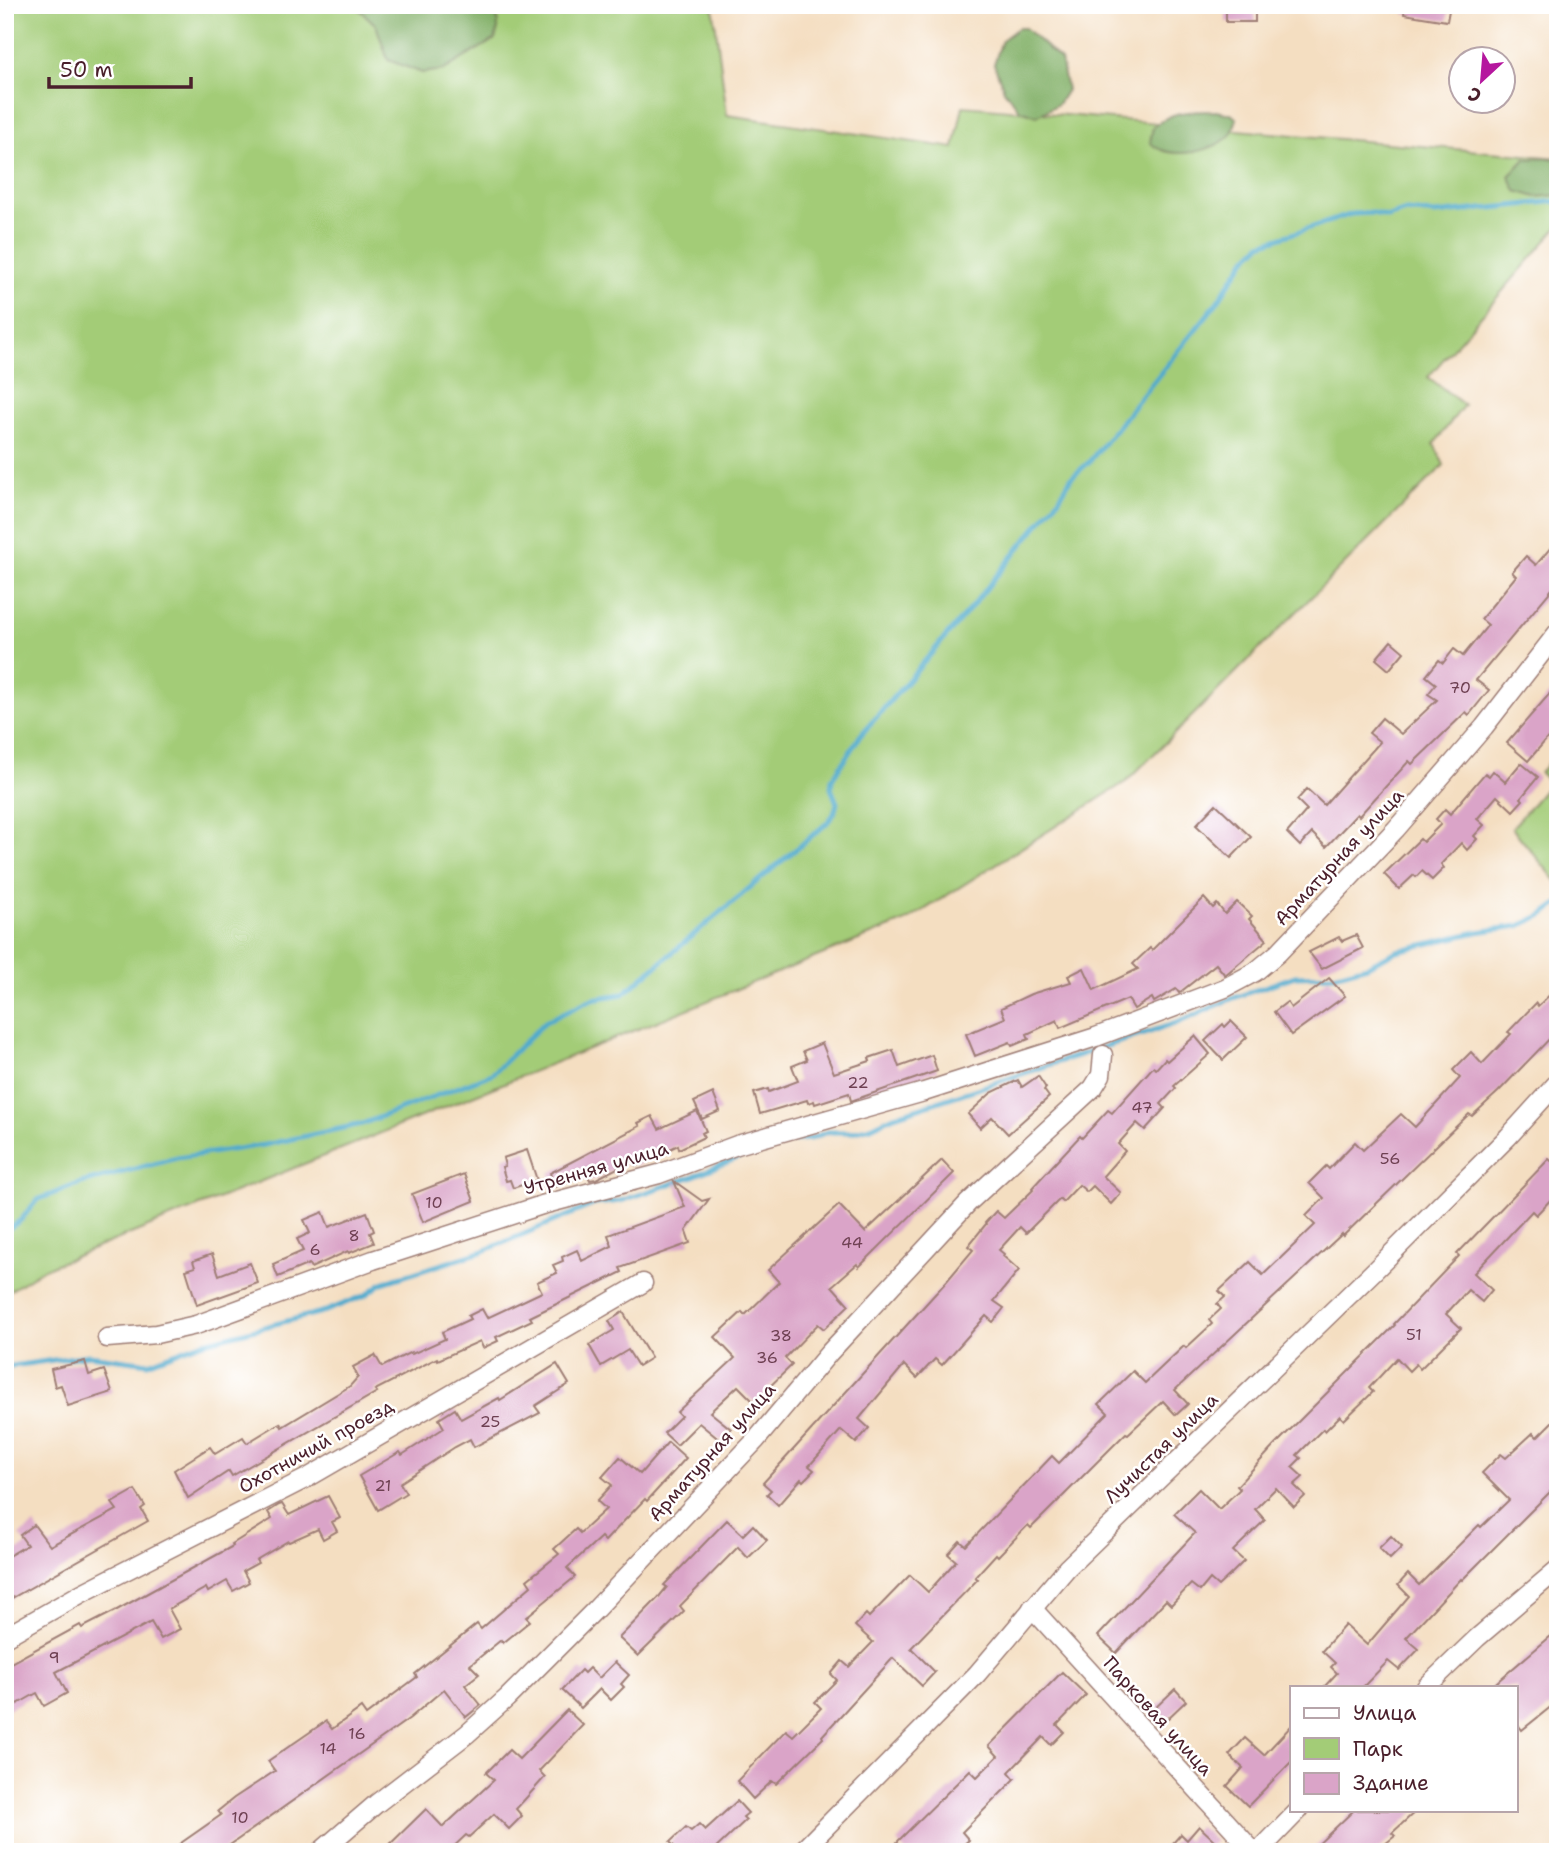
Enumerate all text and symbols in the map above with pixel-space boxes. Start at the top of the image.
scale bar [49,46,191,90]
north arrow [1448,46,1518,116]
text: 50 m [60,56,113,84]
text: С [1464,81,1485,109]
house number: 70 [1449,677,1471,698]
street label: Арматурная улица [1269,783,1409,931]
house number: 22 [847,1072,869,1093]
house number: 47 [1131,1097,1153,1118]
street label: Утренняя улица [521,1135,671,1201]
house number: 56 [1380,1148,1400,1169]
house number: 10 [425,1192,443,1213]
house number: 8 [348,1225,360,1246]
house number: 44 [841,1232,863,1253]
house number: 6 [309,1239,321,1260]
house number: 51 [1406,1324,1422,1345]
house number: 38 [770,1325,792,1346]
house number: 36 [756,1347,778,1368]
street label: Арматурная улица [643,1377,781,1527]
street label: Лучистая улица [1099,1387,1224,1509]
street label: Охотничий проезд [234,1393,398,1499]
house number: 25 [480,1411,500,1432]
house number: 21 [374,1475,392,1496]
house number: 9 [48,1647,60,1668]
street label: Парковая улица [1098,1651,1218,1781]
legend [1290,1686,1518,1812]
text: Улица [1353,1699,1416,1727]
house number: 16 [348,1723,366,1744]
text: Парк [1353,1735,1403,1763]
house number: 14 [319,1738,337,1759]
text: Здание [1353,1769,1429,1797]
house number: 10 [231,1807,249,1828]

